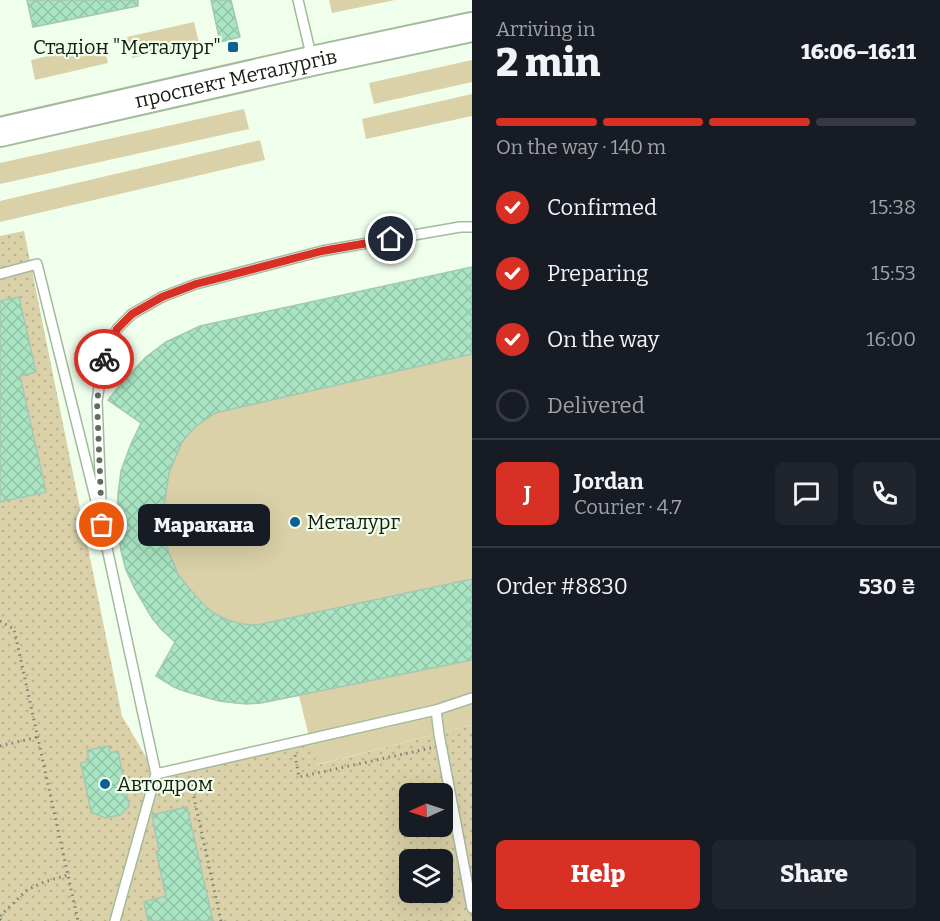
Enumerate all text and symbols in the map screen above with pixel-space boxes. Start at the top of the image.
text: Arriving in [496,17,595,41]
place label: Стадіон "Металург" [33,35,221,59]
text: 16:06–16:11 [801,38,916,65]
marker: Стадіон "Металург" [226,40,240,54]
text: 2 min [496,40,600,86]
street label: проспект Металургів [133,44,339,113]
text: On the way · 140 m [496,135,666,159]
icon: check [496,191,529,224]
text: Confirmed [547,194,657,221]
text: 15:38 [870,195,916,219]
pin [365,213,416,264]
icon: home [374,222,407,255]
icon: check [496,257,529,290]
text: Preparing [547,260,649,287]
text: 15:53 [871,261,916,285]
icon: check [496,323,529,356]
text: On the way [547,326,659,353]
text: 16:00 [866,327,916,351]
courier [74,329,134,389]
icon: bike [88,343,121,376]
text: Delivered [547,392,645,419]
button: chat [775,462,838,525]
button: phone [853,462,916,525]
text: Jordan [574,468,644,495]
text: J [524,480,531,507]
text: Courier · 4.7 [574,495,682,519]
pin [76,499,127,550]
callout: Маракана [138,504,270,546]
icon: bag [85,508,118,541]
place label: Металург [307,510,400,534]
text: Маракана [154,513,254,537]
marker: Металург [288,515,302,529]
text: Order #8830 [496,573,628,600]
text: 530 ₴ [859,573,916,600]
place label: Автодром [117,772,213,796]
marker: Автодром [98,777,112,791]
north arrow [399,783,453,837]
map controls [399,783,453,903]
button: Help [496,840,700,909]
button: Share [712,840,916,909]
button: layers [399,849,453,903]

